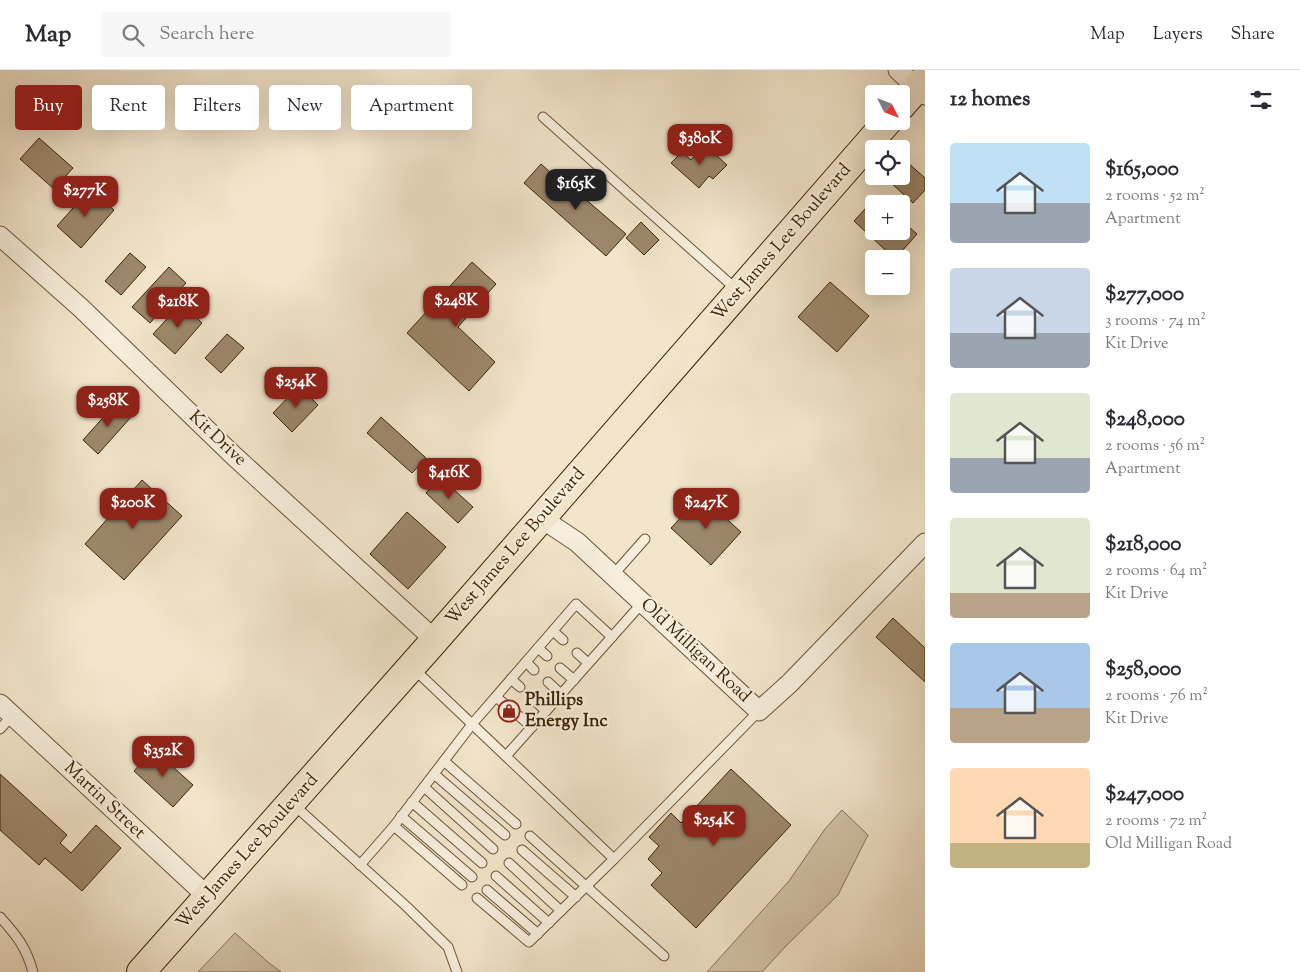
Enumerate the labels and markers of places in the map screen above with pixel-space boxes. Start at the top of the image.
pin: $380K [665,124,735,166]
pin: $165K [541,168,611,211]
pin: $277K [50,176,120,218]
pin: $218K [143,286,213,329]
pin: $248K [421,286,491,328]
pin: $254K [261,366,331,409]
pin: $258K [73,386,143,428]
pin: $416K [414,458,484,500]
pin: $200K [98,488,168,530]
pin: $247K [671,488,741,530]
place label: Phillips Energy Inc [525,688,608,735]
shop icon: Phillips Energy Inc [497,699,521,723]
pin: $352K [128,736,198,778]
pin: $254K [679,804,749,847]

